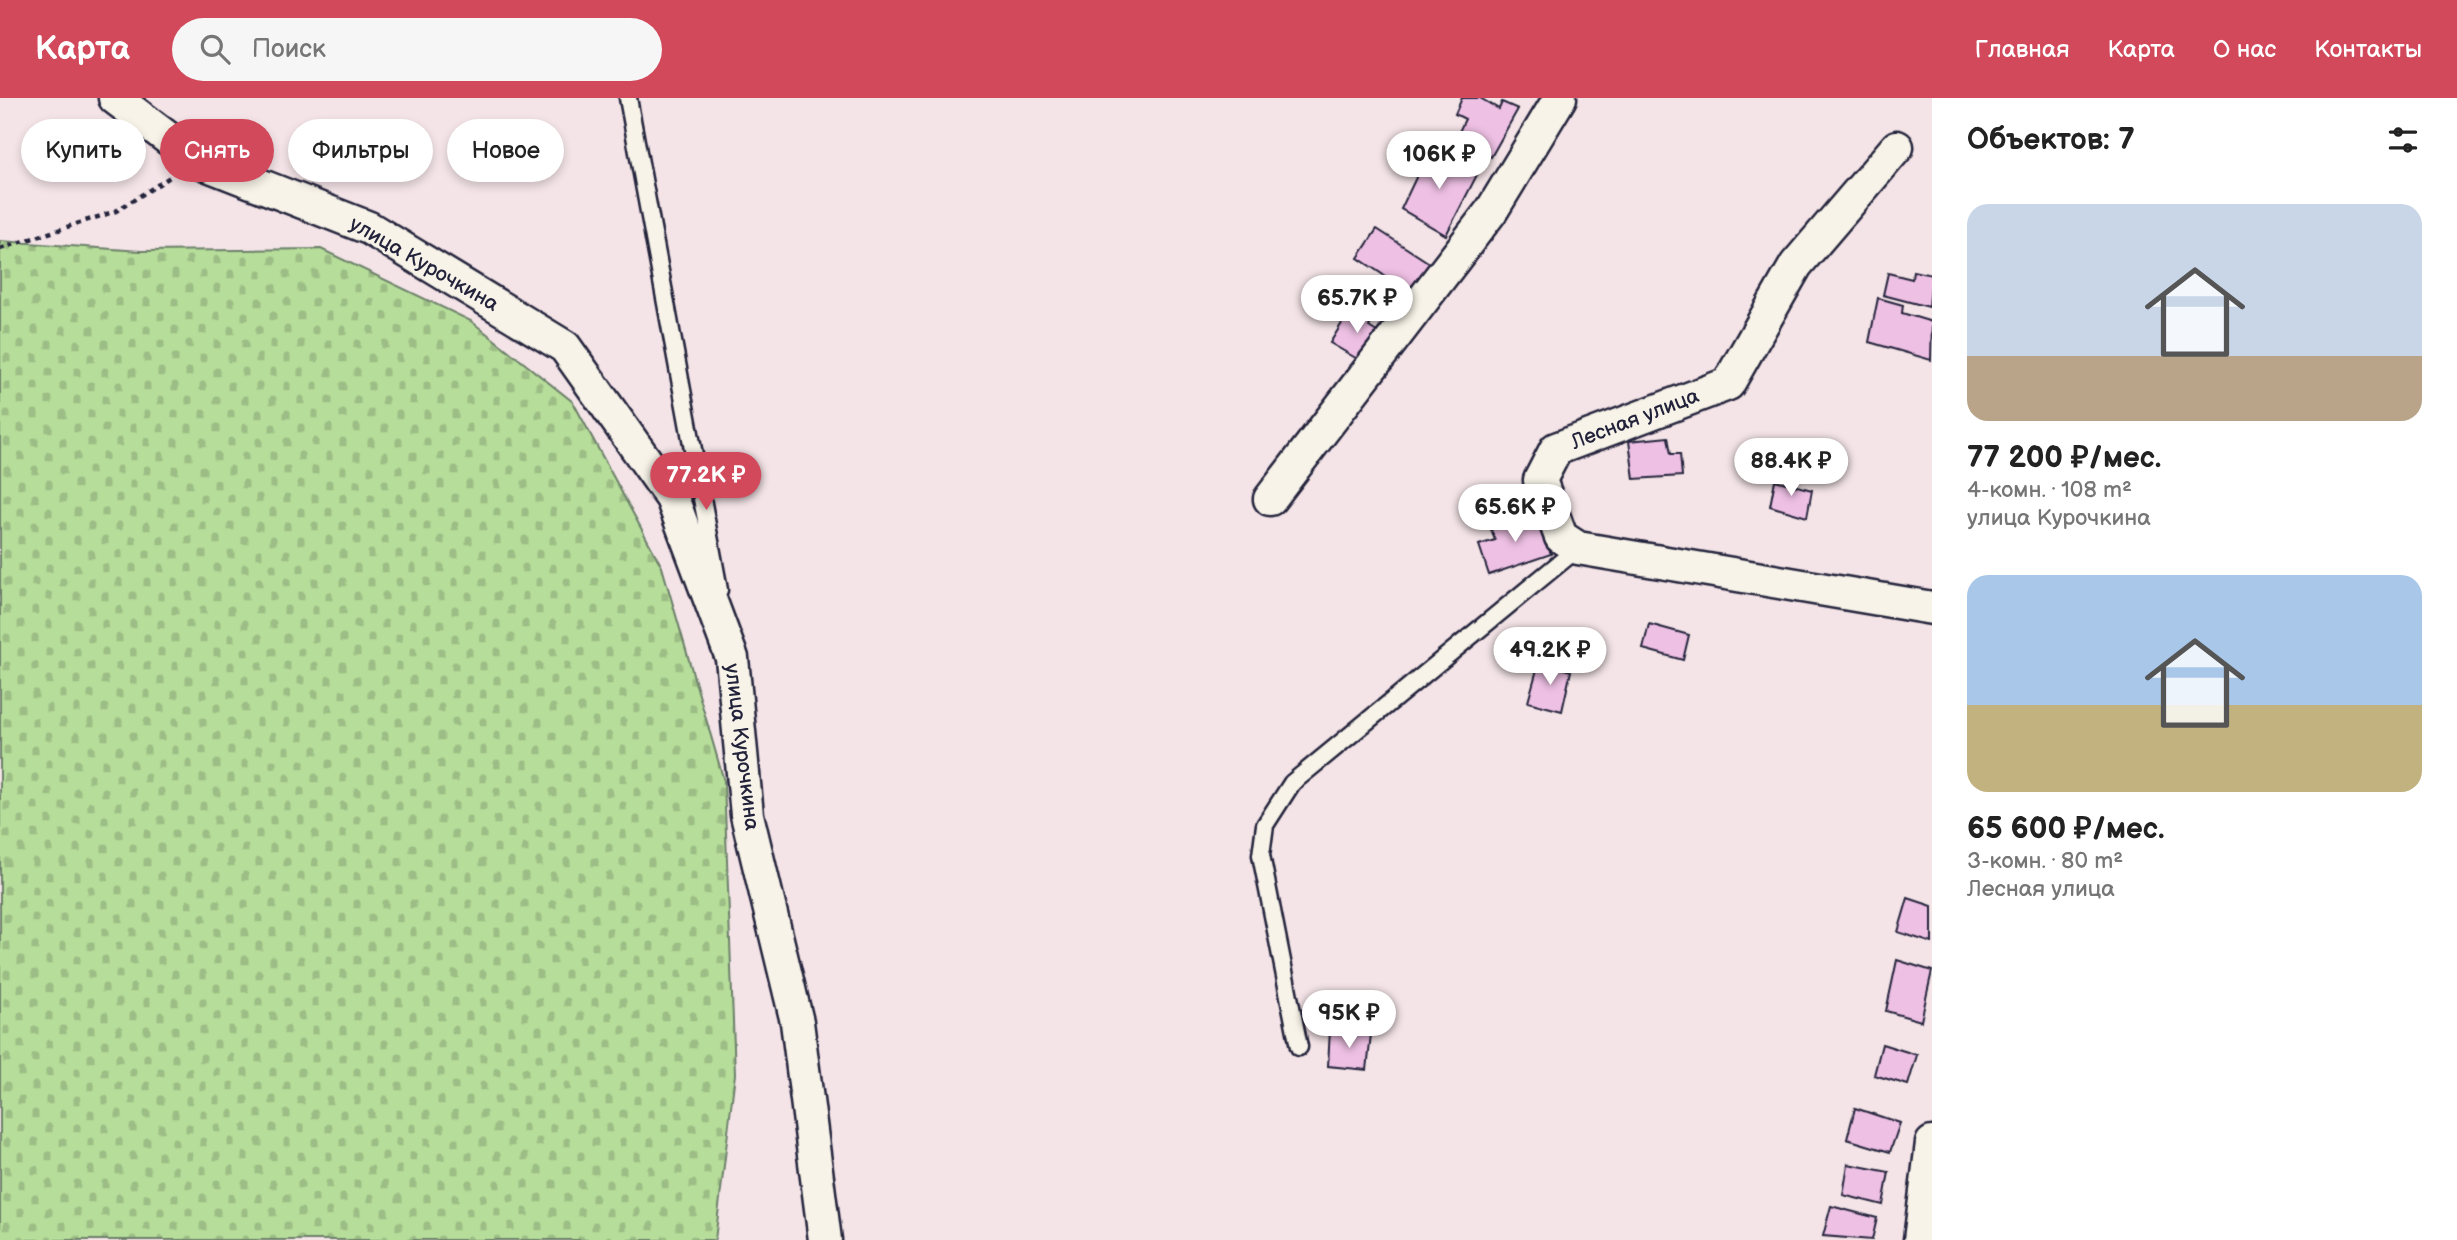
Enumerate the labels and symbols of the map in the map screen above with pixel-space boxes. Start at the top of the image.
pin: 106K ₽ [1382,132,1496,191]
street label: улица Курочкина [345,211,503,317]
pin: 65.7K ₽ [1292,275,1422,335]
street label: Лесная улица [1567,383,1703,455]
pin: 88.4K ₽ [1726,438,1856,498]
pin: 77.2K ₽ [641,452,771,512]
pin: 65.6K ₽ [1450,484,1580,544]
pin: 49.2K ₽ [1485,628,1615,687]
street label: улица Курочкина [719,662,765,832]
pin: 95K ₽ [1300,990,1398,1050]

